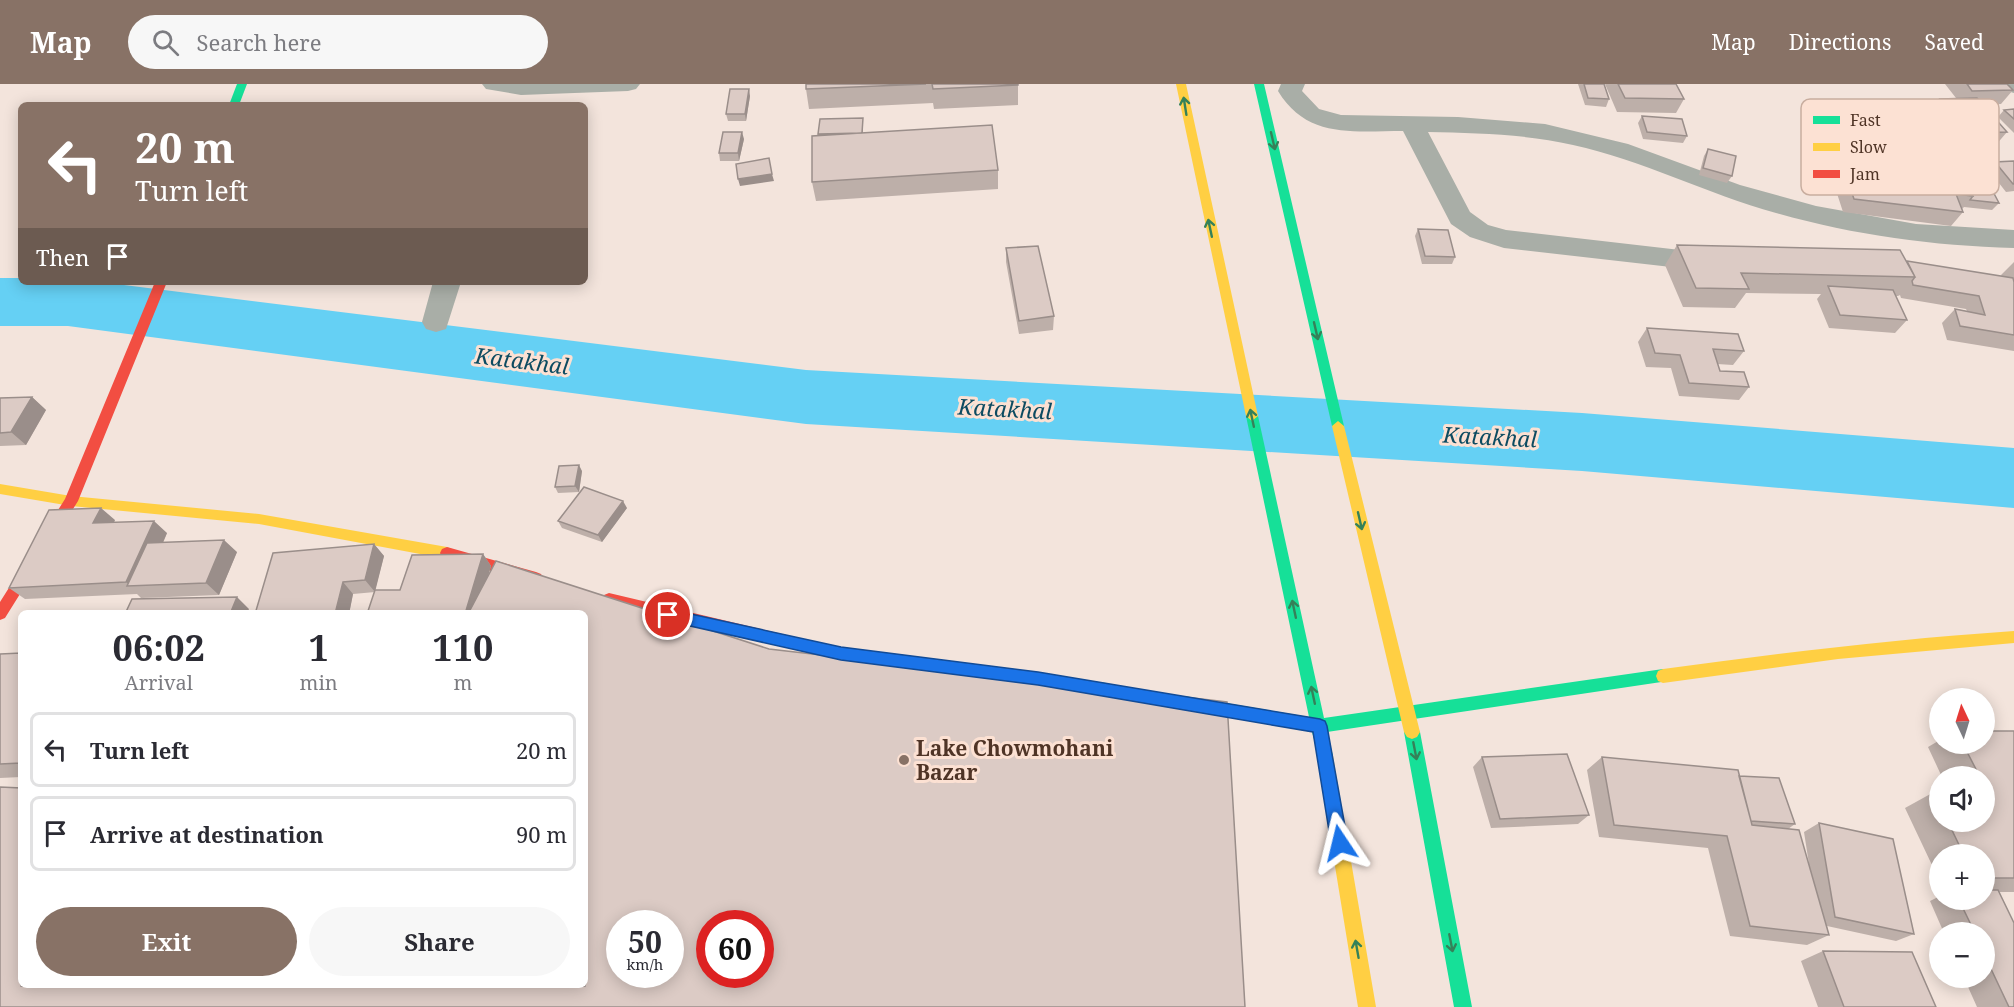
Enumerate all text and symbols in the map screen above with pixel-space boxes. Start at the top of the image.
search box [128,15,548,69]
text: Map [30,23,92,61]
icon: search [149,26,182,59]
text: Search here [197,27,321,57]
text: Map [1711,28,1756,56]
text: Directions [1789,28,1891,56]
text: Saved [1924,28,1984,56]
one-way arrow [1179,97,1190,117]
legend [1801,99,1999,195]
text: Fast [1850,109,1881,131]
text: 20 m [135,118,235,175]
icon: left [36,126,114,204]
one-way arrow [1267,131,1279,150]
text: Slow [1850,136,1887,158]
text: Jam [1849,163,1880,185]
text: Turn left [135,172,248,209]
one-way arrow [1204,218,1216,237]
icon: arrive [101,240,134,273]
text: Then [36,242,89,272]
one-way arrow [1311,321,1323,340]
water label: Katakhal [472,339,571,381]
water label: Katakhal [956,391,1053,425]
one-way arrow [1246,409,1257,428]
water label: Katakhal [1441,419,1538,453]
one-way arrow [1355,511,1366,530]
pin [642,589,693,640]
icon: arrive [651,598,684,631]
one-way arrow [1288,599,1299,619]
text: 06:02 [113,623,205,672]
text: 1 [308,623,329,672]
text: 110 [432,623,493,672]
text: Arrival [125,669,193,696]
text: min [300,669,338,696]
text: m [453,669,472,696]
one-way arrow [1307,686,1318,705]
north arrow [1929,688,1995,754]
map controls [1929,688,1995,988]
icon: left [39,733,72,766]
place label: Lake Chowmohani Bazar [916,734,1114,786]
text: Turn left [90,735,189,765]
text: 20 m [516,735,567,765]
one-way arrow [1410,741,1421,761]
marker: Lake Chowmohani Bazar [897,753,911,767]
button: sound [1929,766,1995,832]
position arrow [1308,811,1372,875]
icon: arrive [39,817,72,850]
text: Arrive at destination [90,819,324,849]
text: 90 m [516,819,567,849]
button: + [1929,844,1995,910]
button: Exit [36,907,297,976]
button: Share [309,907,570,976]
speed limit sign: 60 [696,910,774,988]
text: 50 [628,921,662,962]
button: − [1929,922,1995,988]
one-way arrow [1446,933,1457,952]
one-way arrow [1352,940,1363,960]
text: km/h [627,954,663,974]

